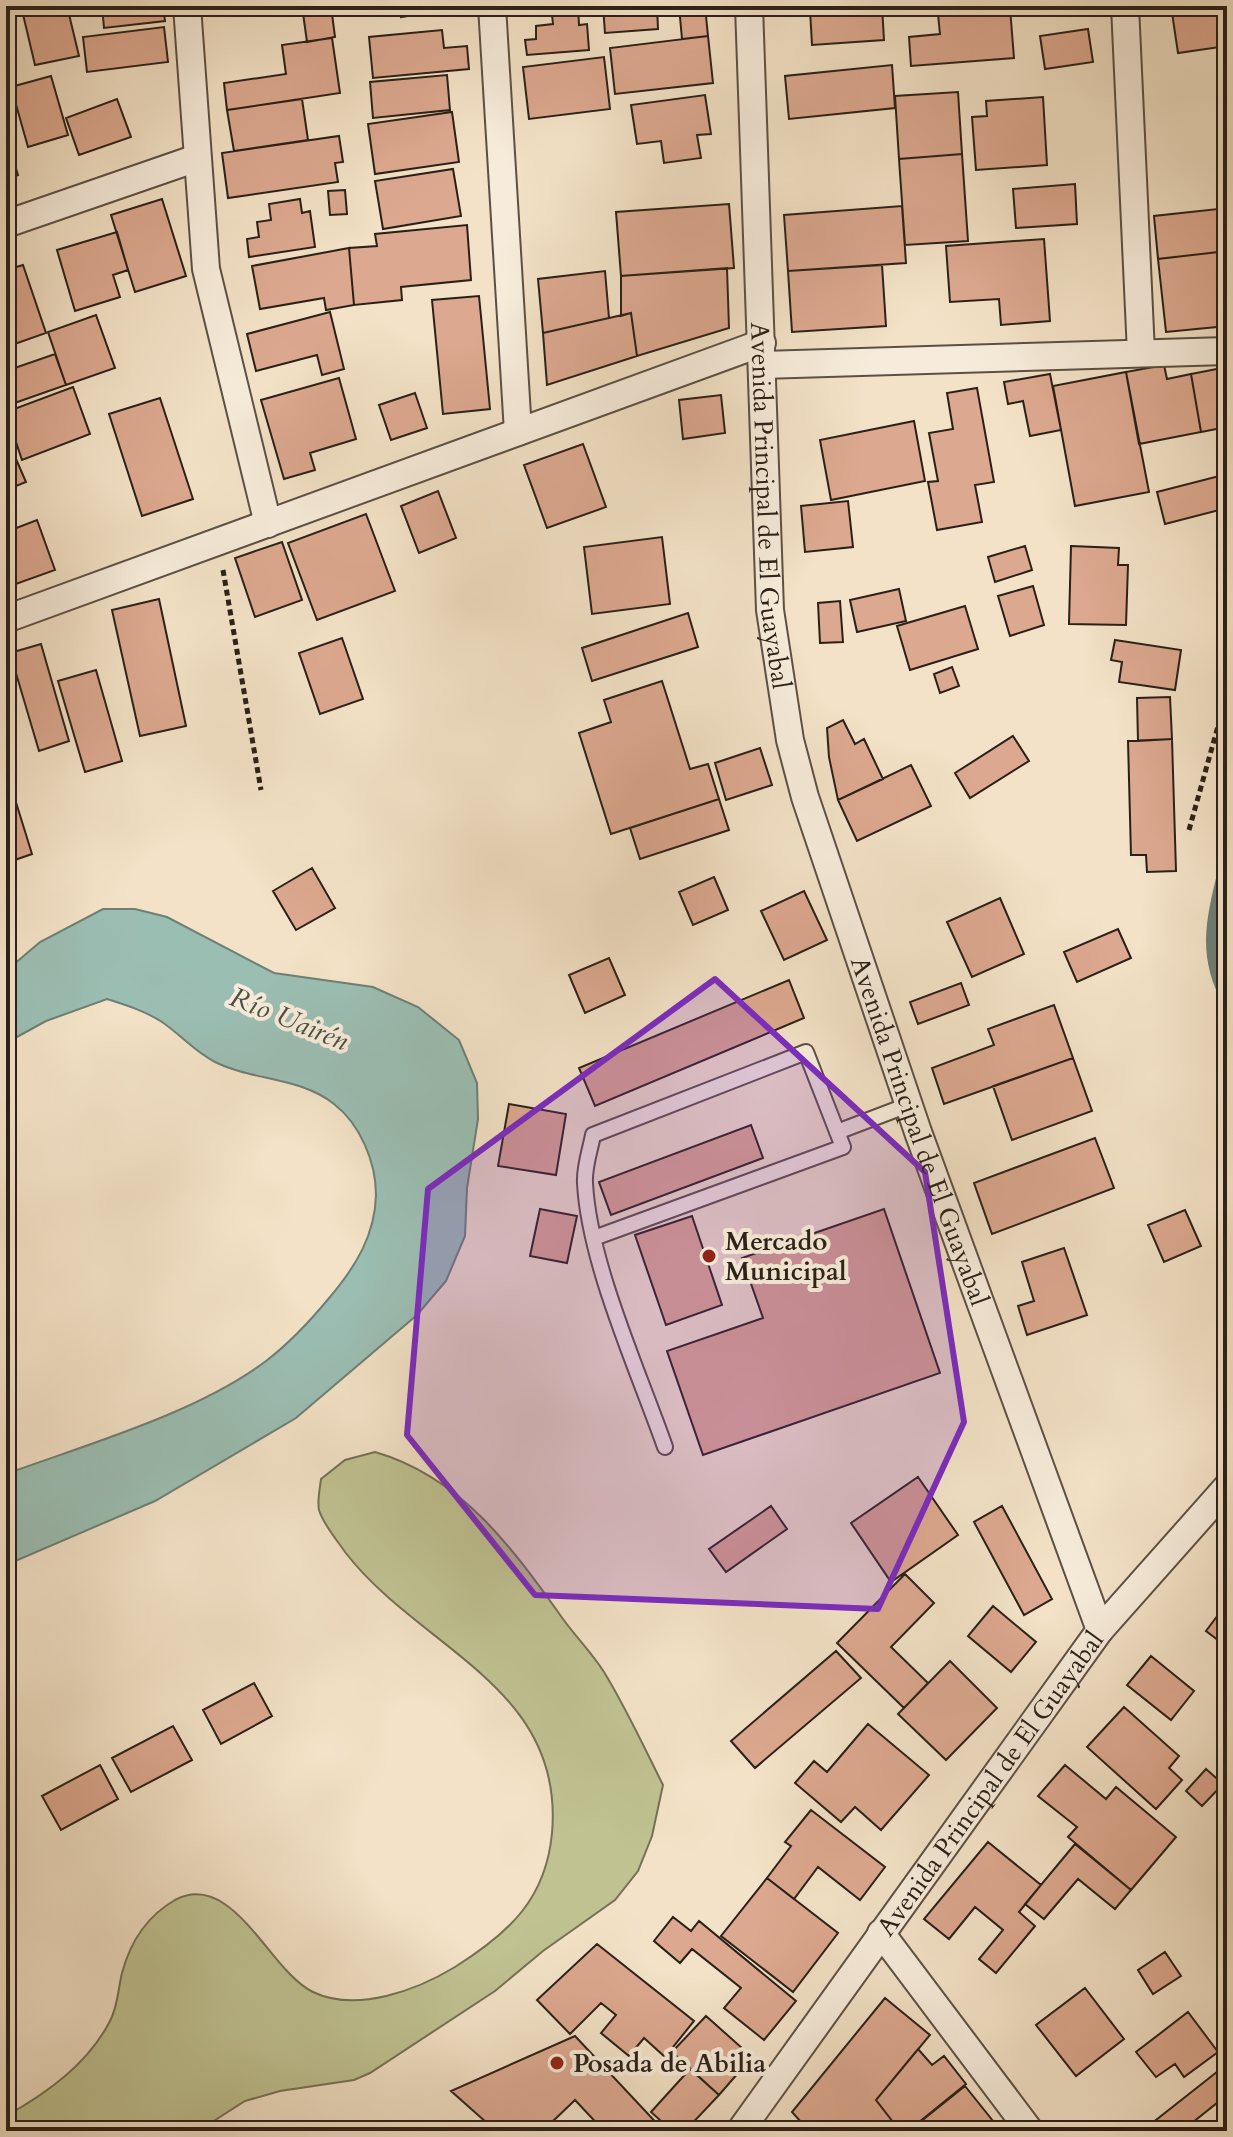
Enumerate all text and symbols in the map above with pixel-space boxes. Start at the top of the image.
street label: Avenida Principal de El Guayabal [742,321,799,692]
street label: Avenida Principal de El Guayabal [843,952,998,1311]
water label: Río Uairén [224,978,354,1060]
place label: Mercado Municipal [725,1224,847,1289]
marker: Mercado Municipal [700,1247,718,1265]
street label: Avenida Principal de El Guayabal [868,1624,1111,1943]
place label: Posada de Abilia [573,2046,766,2081]
marker: Posada de Abilia [548,2054,566,2072]

